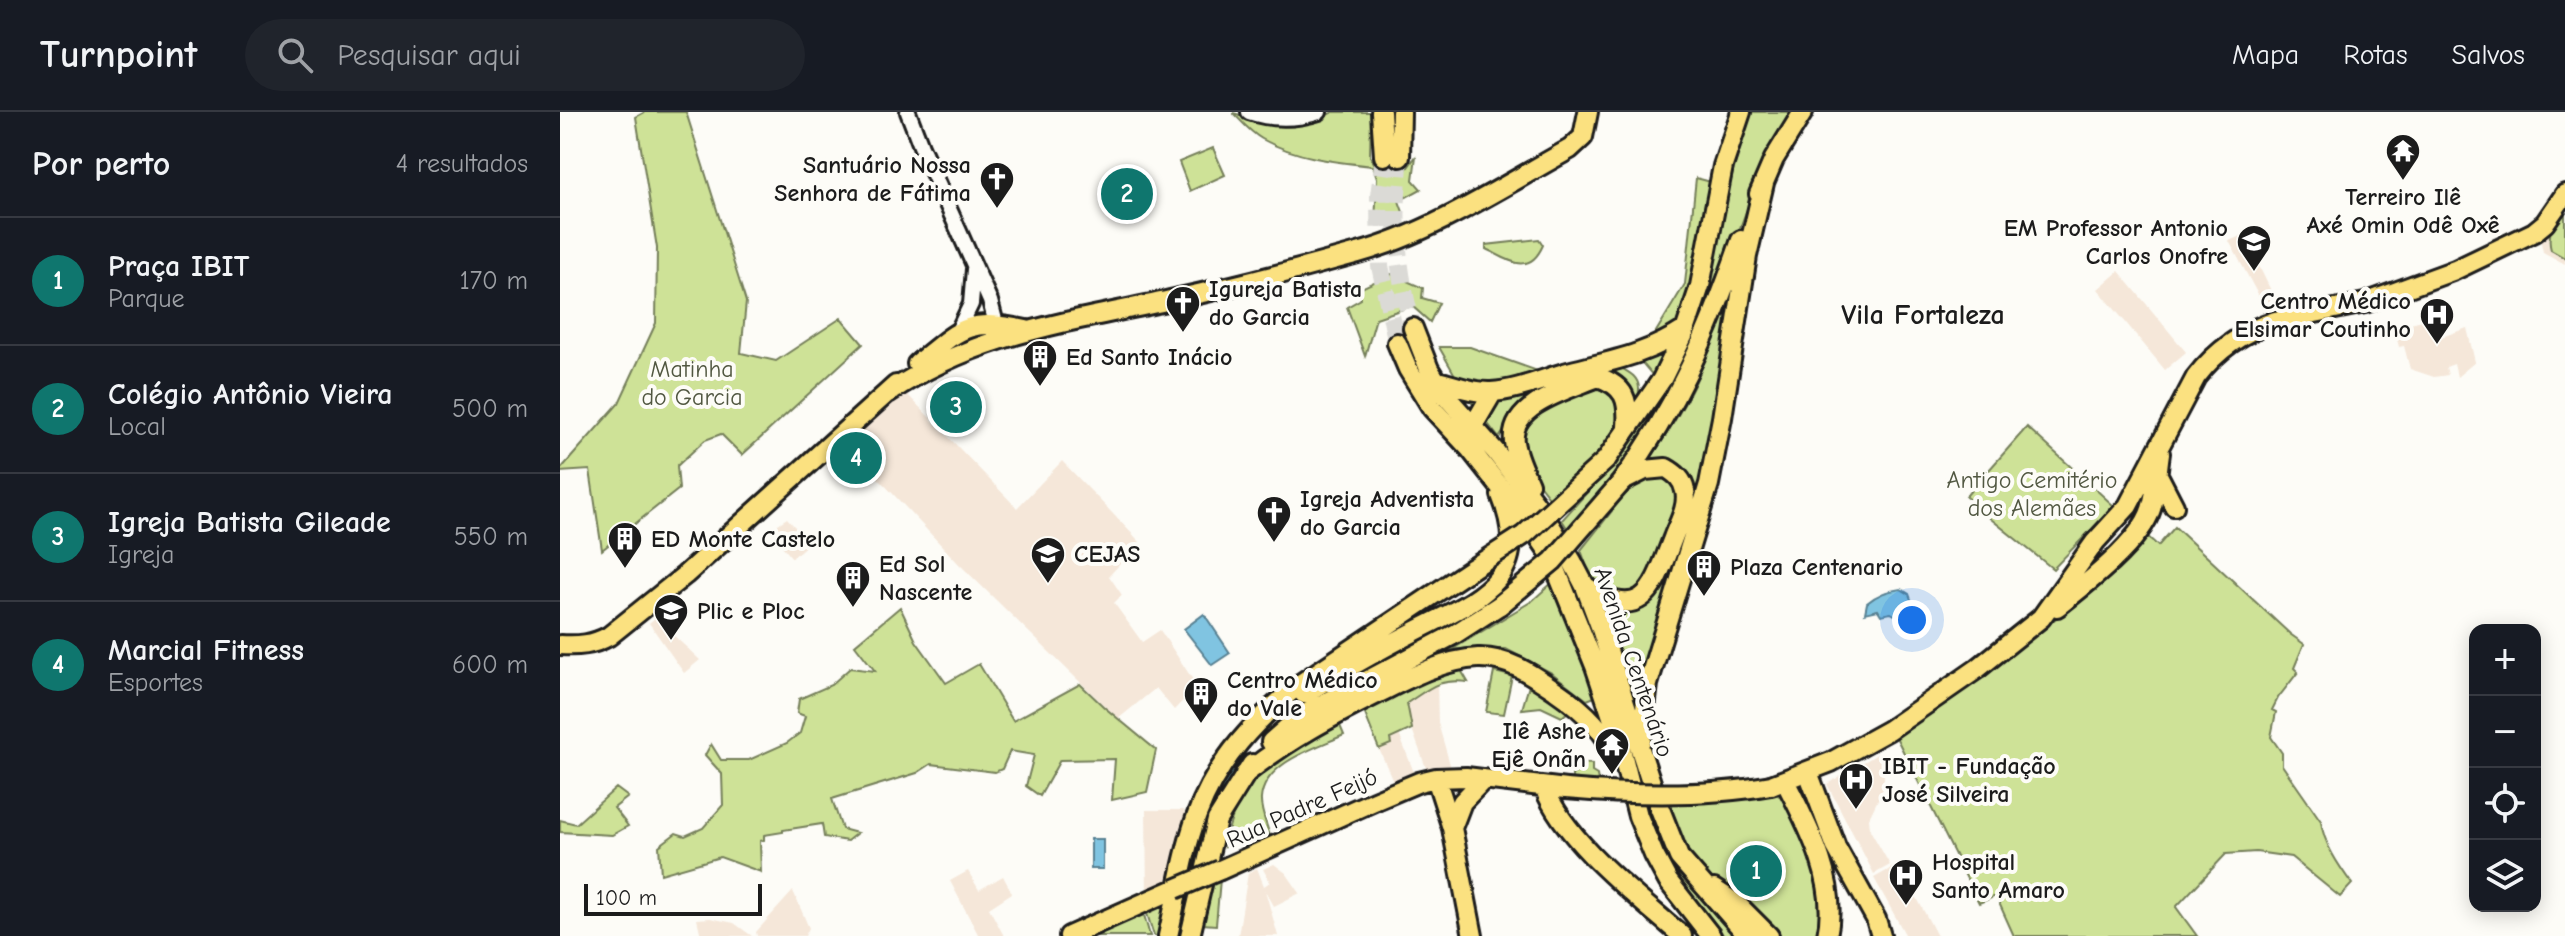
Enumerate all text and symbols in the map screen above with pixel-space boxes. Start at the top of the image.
search box [245,19,805,91]
text: Turnpoint [40,33,197,77]
icon: search [273,33,317,77]
text: Pesquisar aqui [337,38,521,73]
text: Mapa [2232,39,2299,71]
text: Rotas [2343,39,2408,71]
text: Salvos [2452,39,2525,71]
temple icon: Terreiro Ilê Axé Omin Odê Oxê [2384,132,2422,182]
text: Por perto [32,144,170,184]
text: 4 resultados [396,149,528,179]
place label: Santuário Nossa Senhora de Fátima [774,151,971,207]
church icon: Santuário Nossa Senhora de Fátima [978,160,1016,210]
pin: 2 [1101,164,1153,224]
place label: Terreiro Ilê Axé Omin Odê Oxê [2306,183,2500,239]
place label: EM Professor Antonio Carlos Onofre [2004,214,2228,270]
school or university icon: EM Professor Antonio Carlos Onofre [2235,223,2273,273]
text: Praça IBIT [108,249,249,284]
text: 1 [53,266,63,296]
text: 170 m [459,266,528,296]
place label: Igureja Batista do Garcia [1209,275,1362,331]
text: Parque [108,284,185,314]
church icon: Igureja Batista do Garcia [1164,284,1202,334]
place label: Centro Médico Elsimar Coutinho [2234,287,2411,343]
hospital icon: Centro Médico Elsimar Coutinho [2418,296,2456,346]
district label: Vila Fortaleza [1841,299,2005,331]
building icon: Ed Santo Inácio [1021,338,1059,388]
place label: Ed Santo Inácio [1066,343,1232,371]
park label: Matinha do Garcia [641,355,743,411]
text: Colégio Antônio Vieira [108,377,392,412]
pin: 3 [930,377,982,437]
text: 2 [52,394,64,424]
text: 500 m [452,394,528,424]
text: Local [108,412,166,442]
pin: 4 [830,428,882,488]
park label: Antigo Cemitério dos Alemães [1947,466,2117,522]
place label: Igreja Adventista do Garcia [1300,485,1474,541]
church icon: Igreja Adventista do Garcia [1255,494,1293,544]
text: Igreja Batista Gileade [108,505,391,540]
building icon: ED Monte Castelo [606,520,644,570]
text: 3 [52,522,64,552]
text: 550 m [454,522,528,552]
place label: ED Monte Castelo [651,525,835,553]
school or university icon: CEJAS [1029,535,1067,585]
text: Igreja [108,540,174,570]
place label: CEJAS [1074,540,1140,568]
building icon: Plaza Centenario [1685,548,1723,598]
place label: Ed Sol Nascente [879,550,972,606]
place label: Plaza Centenario [1730,553,1903,581]
building icon: Ed Sol Nascente [834,559,872,609]
street label: Avenida Centenário [1588,563,1680,761]
school or university icon: Plic e Ploc [652,592,690,642]
place label: Plic e Ploc [697,597,805,625]
your location [1892,600,1932,640]
map controls [2469,624,2541,912]
button: + [2469,624,2541,696]
text: Marcial Fitness [108,633,304,668]
text: 4 [52,650,64,680]
text: 600 m [452,650,528,680]
place label: Centro Médico do Vale [1227,666,1378,722]
text: Esportes [108,668,203,698]
building icon: Centro Médico do Vale [1182,675,1220,725]
button: − [2469,696,2541,768]
place label: Ilê Ashe Ejê Onãn [1492,717,1586,773]
temple icon: Ilê Ashe Ejê Onãn [1593,726,1631,776]
place label: IBIT - Fundação José Silveira [1882,752,2056,808]
hospital icon: IBIT - Fundação José Silveira [1837,761,1875,811]
street label: Rua Padre Feijó [1222,762,1382,854]
button: locate [2469,768,2541,840]
button: layers [2469,840,2541,912]
pin: 1 [1730,841,1782,901]
place label: Hospital Santo Amaro [1932,848,2065,904]
hospital icon: Hospital Santo Amaro [1887,857,1925,907]
scale bar [584,880,762,916]
text: 100 m [596,885,657,911]

